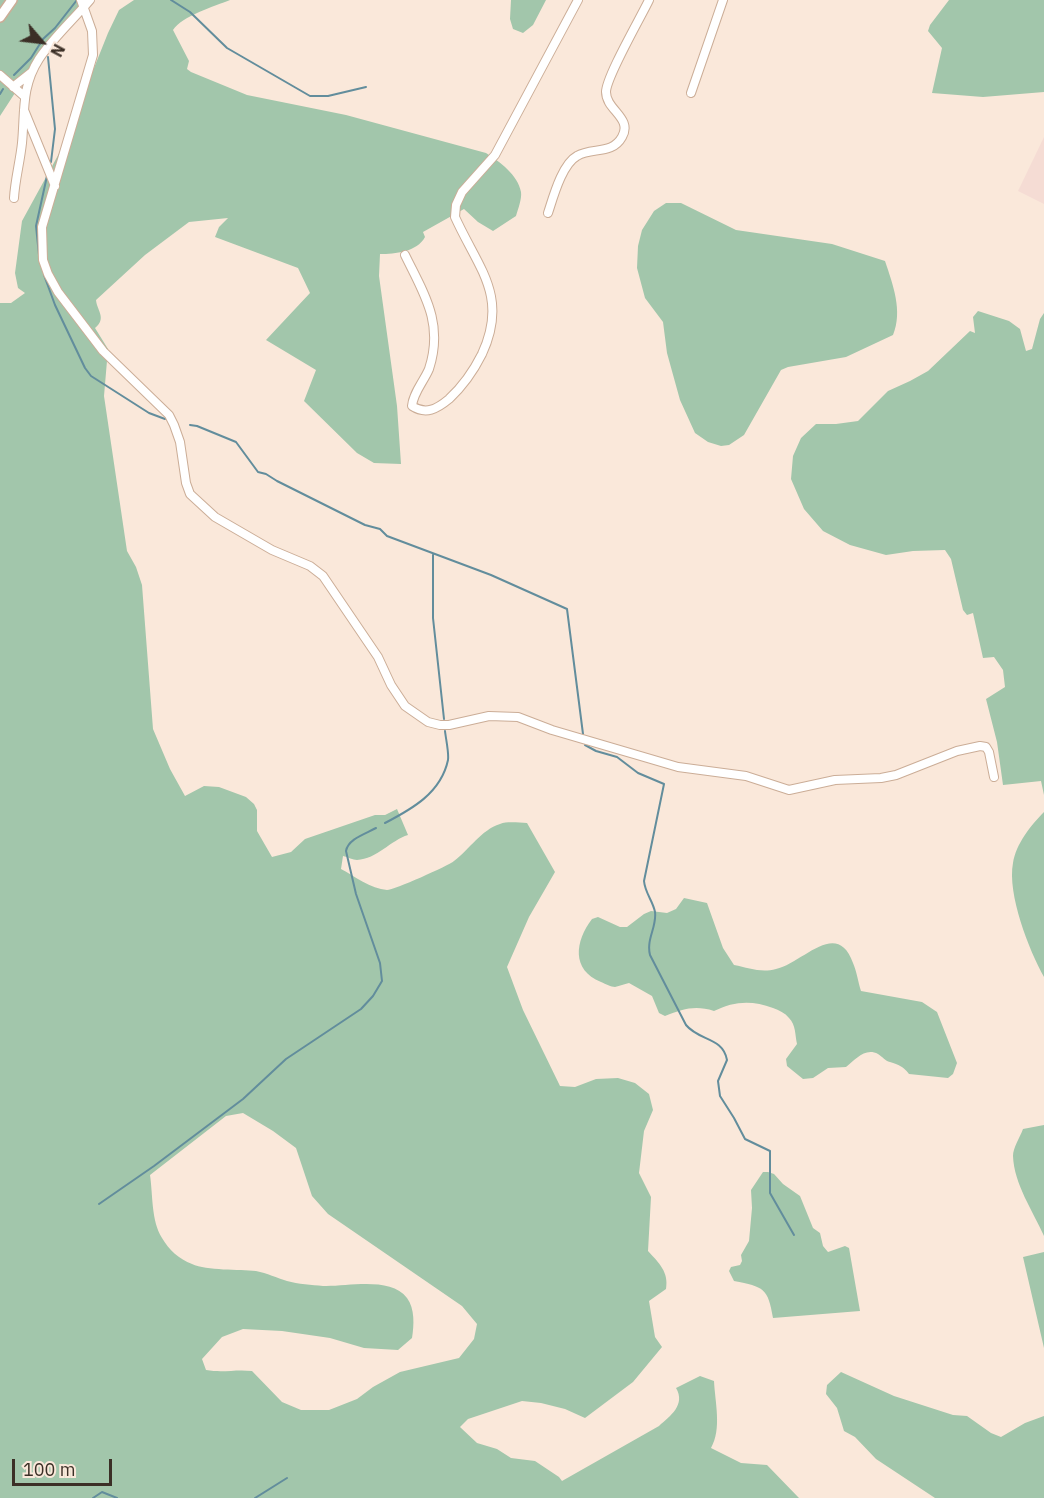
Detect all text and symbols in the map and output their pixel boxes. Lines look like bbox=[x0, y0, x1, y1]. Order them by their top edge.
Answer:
north arrow bbox=[12, 12, 72, 72]
text: N bbox=[46, 41, 69, 60]
scale bar bbox=[15, 1447, 116, 1485]
text: 100 m bbox=[23, 1458, 75, 1481]

